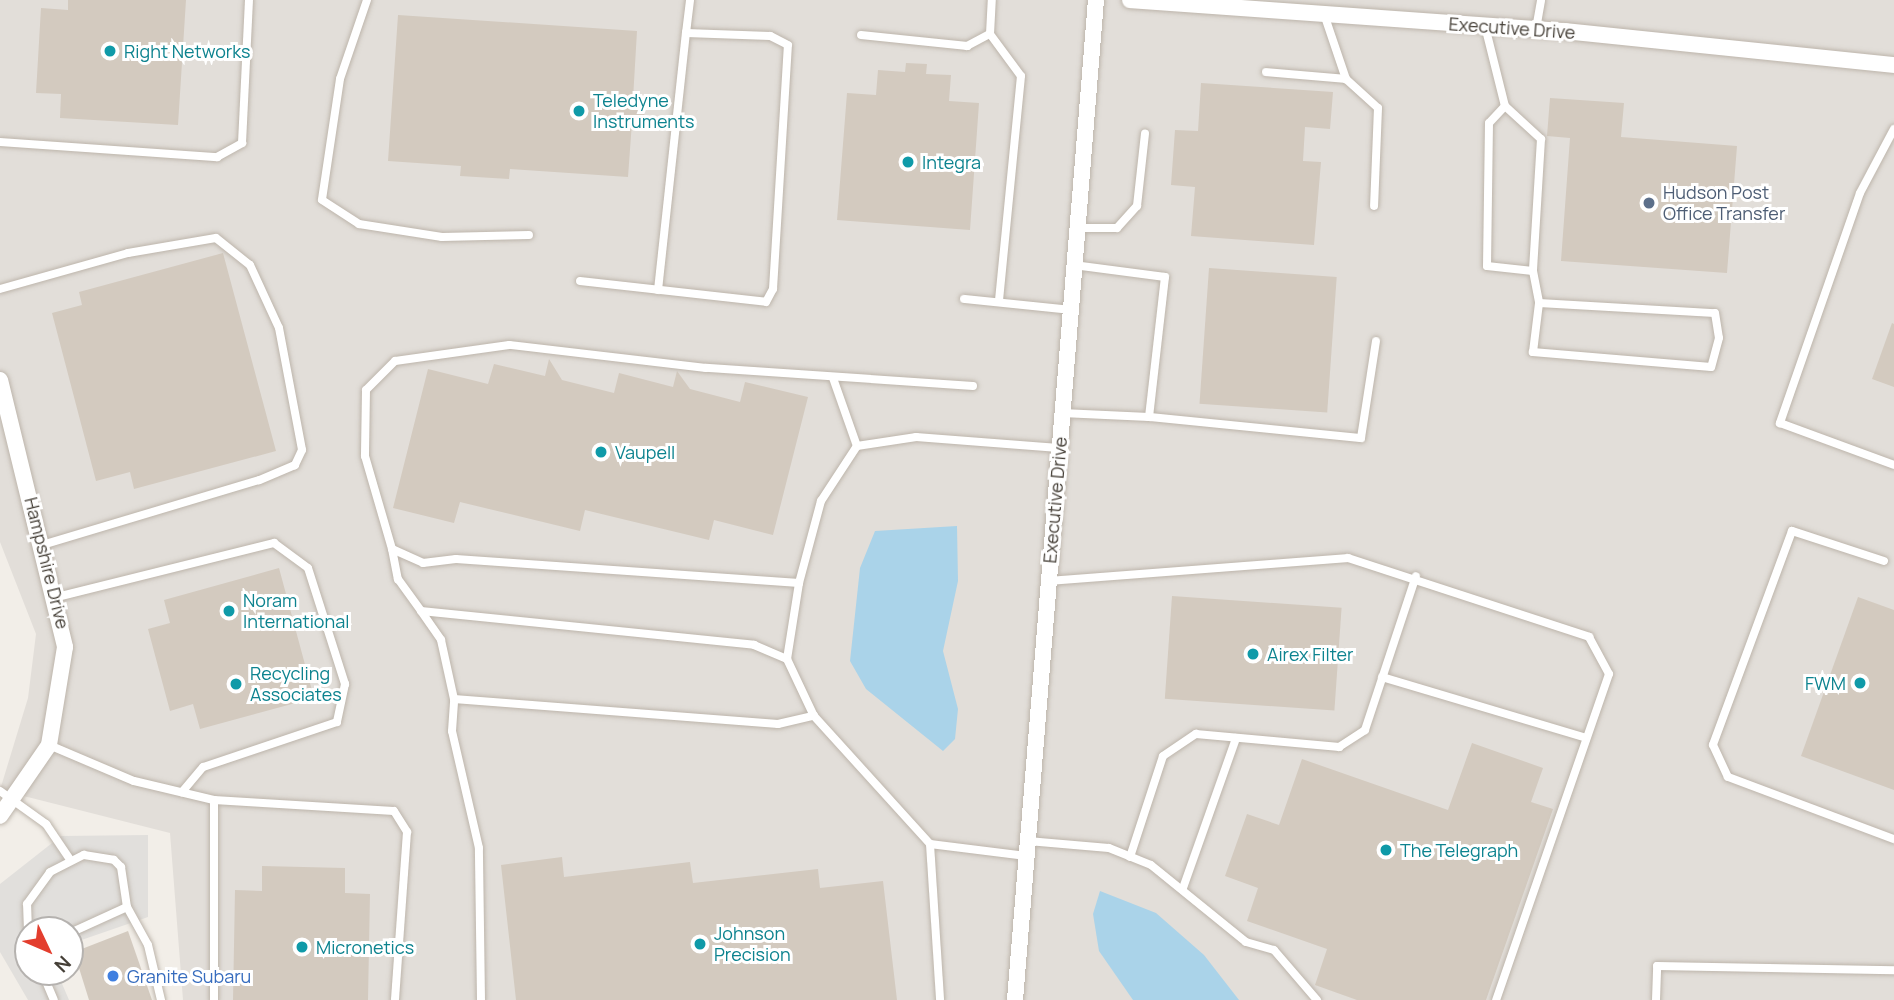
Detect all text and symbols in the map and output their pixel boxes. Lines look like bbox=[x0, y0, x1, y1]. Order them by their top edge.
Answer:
street label: Executive Drive bbox=[1448, 13, 1576, 43]
place label: Right Networks bbox=[124, 40, 251, 62]
marker: Right Networks bbox=[102, 43, 118, 59]
place label: Teledyne Instruments bbox=[593, 90, 695, 132]
marker: Teledyne Instruments bbox=[571, 103, 587, 119]
place label: Integra bbox=[922, 151, 981, 173]
marker: Integra bbox=[900, 154, 916, 170]
place label: Hudson Post Office Transfer bbox=[1663, 182, 1785, 224]
marker: Hudson Post Office Transfer bbox=[1641, 195, 1657, 211]
street label: Executive Drive bbox=[1039, 436, 1071, 564]
place label: Vaupell bbox=[615, 441, 675, 463]
marker: Vaupell bbox=[593, 444, 609, 460]
street label: Hampshire Drive bbox=[20, 495, 74, 631]
place label: Noram International bbox=[243, 590, 349, 632]
marker: Noram International bbox=[221, 603, 237, 619]
place label: Airex Filter bbox=[1267, 643, 1353, 665]
marker: Airex Filter bbox=[1245, 646, 1261, 662]
place label: Recycling Associates bbox=[250, 663, 342, 706]
place label: FWM bbox=[1805, 672, 1846, 694]
marker: FWM bbox=[1852, 675, 1868, 691]
marker: Recycling Associates bbox=[228, 676, 244, 692]
place label: The Telegraph bbox=[1400, 839, 1518, 861]
marker: The Telegraph bbox=[1378, 842, 1394, 858]
north arrow bbox=[14, 916, 84, 986]
place label: Johnson Precision bbox=[714, 923, 791, 965]
place label: Micronetics bbox=[316, 936, 414, 958]
marker: Johnson Precision bbox=[692, 936, 708, 952]
marker: Micronetics bbox=[294, 939, 310, 955]
text: N bbox=[49, 950, 77, 978]
place label: Granite Subaru bbox=[127, 965, 251, 987]
marker: Granite Subaru bbox=[105, 968, 121, 984]

